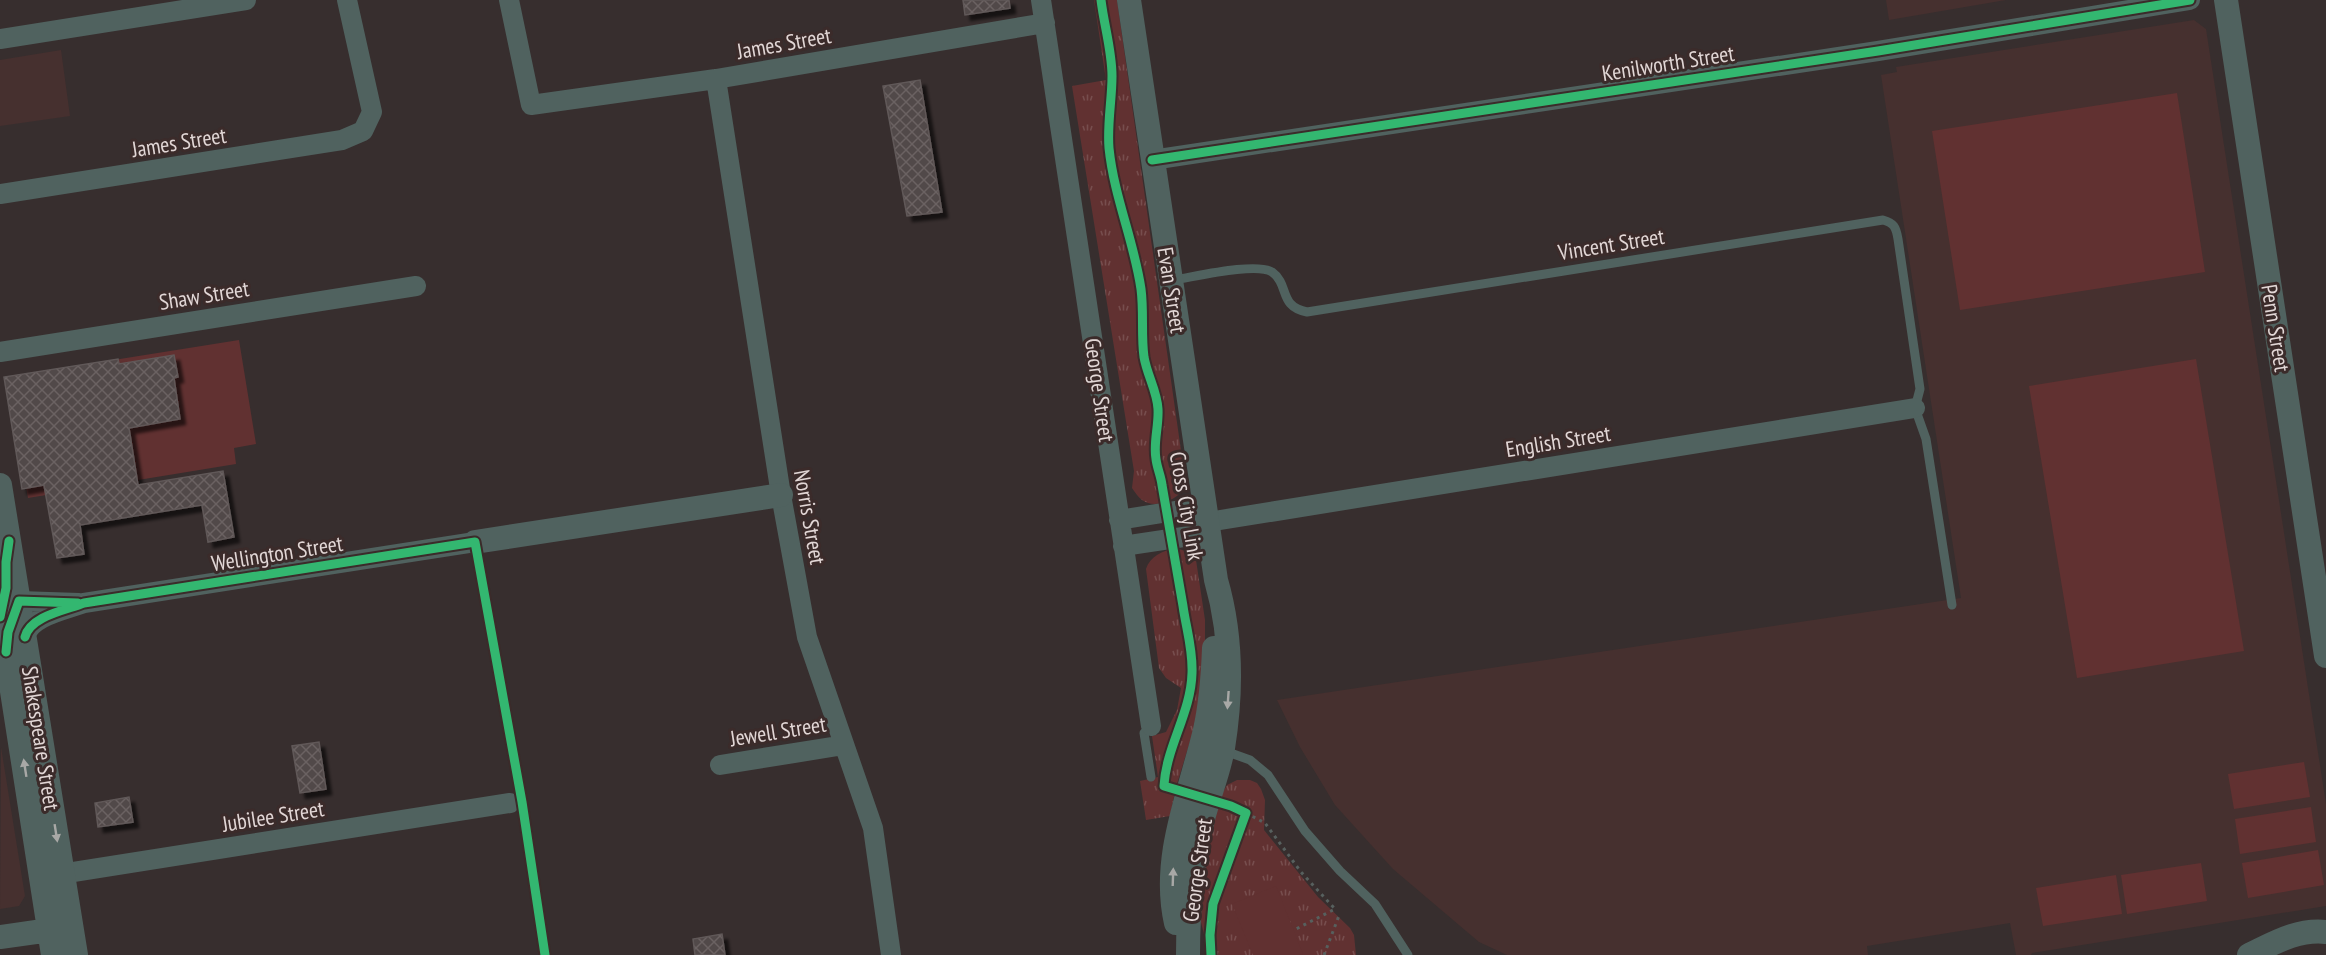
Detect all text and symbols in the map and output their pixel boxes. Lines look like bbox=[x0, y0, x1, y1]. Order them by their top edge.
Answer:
street label: James Street bbox=[734, 21, 833, 65]
street label: Kenilworth Street bbox=[1600, 39, 1736, 87]
street label: James Street bbox=[129, 121, 228, 163]
street label: Vincent Street bbox=[1555, 222, 1666, 266]
street label: Evan Street bbox=[1151, 245, 1193, 335]
street label: Shaw Street bbox=[157, 274, 251, 316]
street label: Penn Street bbox=[2255, 282, 2297, 374]
street label: George Street bbox=[1079, 337, 1121, 443]
street label: English Street bbox=[1504, 419, 1612, 463]
street label: Cross City Link bbox=[1164, 449, 1210, 563]
street label: Norris Street bbox=[788, 467, 832, 567]
street label: Wellington Street bbox=[209, 529, 345, 577]
street label: Shakespeare Street bbox=[16, 664, 66, 812]
one-way arrow bbox=[1224, 690, 1233, 709]
street label: Jewell Street bbox=[727, 710, 828, 753]
one-way arrow bbox=[20, 758, 29, 777]
street label: Jubilee Street bbox=[219, 794, 326, 838]
street label: George Street bbox=[1176, 817, 1218, 923]
one-way arrow bbox=[52, 824, 61, 843]
one-way arrow bbox=[1168, 867, 1178, 886]

